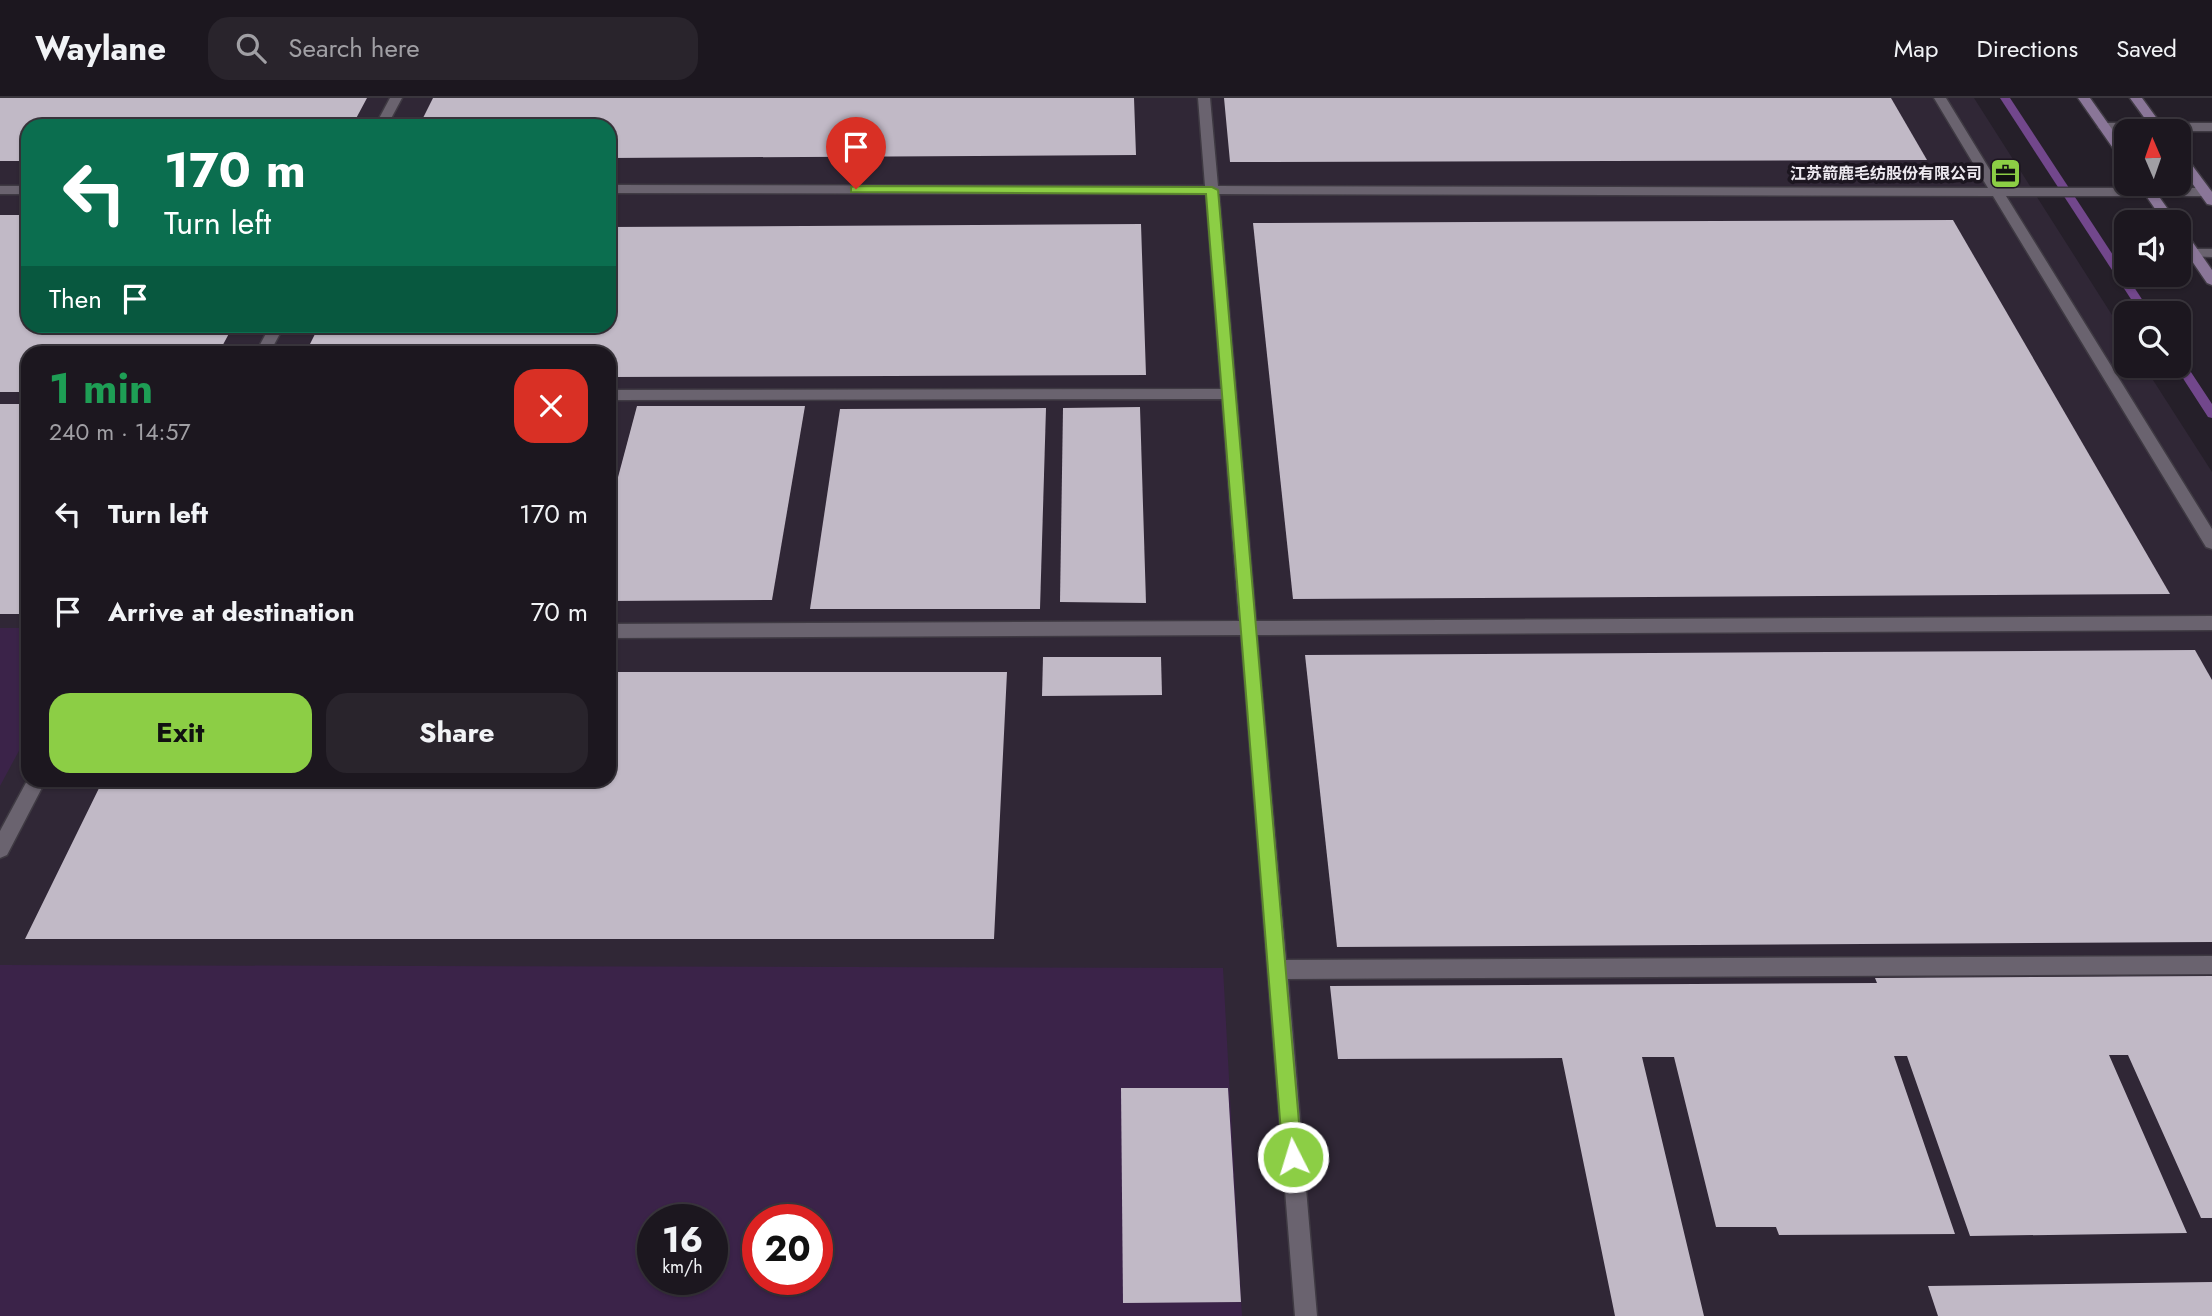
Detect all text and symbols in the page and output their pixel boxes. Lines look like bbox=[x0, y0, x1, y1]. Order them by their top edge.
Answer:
search box bbox=[208, 17, 698, 80]
text: Waylane bbox=[35, 25, 166, 72]
icon: search bbox=[232, 29, 270, 67]
text: Search here bbox=[288, 29, 420, 67]
text: Map bbox=[1894, 31, 1939, 66]
text: Directions bbox=[1977, 31, 2078, 66]
text: Saved bbox=[2116, 31, 2177, 66]
pin bbox=[826, 117, 886, 189]
north arrow bbox=[2114, 119, 2191, 196]
map controls bbox=[2114, 119, 2191, 378]
icon: arrive bbox=[837, 128, 875, 166]
text: 170 m bbox=[164, 135, 306, 205]
icon: left bbox=[49, 147, 140, 238]
office icon: 江苏箭鹿毛纺股份有限公司 bbox=[1988, 156, 2022, 190]
place label: 江苏箭鹿毛纺股份有限公司 bbox=[1790, 162, 1982, 185]
text: Turn left bbox=[164, 200, 271, 246]
button: sound bbox=[2114, 210, 2191, 287]
text: Then bbox=[49, 280, 102, 318]
icon: arrive bbox=[116, 280, 154, 318]
button: search bbox=[2114, 301, 2191, 378]
text: 1 min bbox=[49, 358, 153, 419]
button: close bbox=[514, 369, 588, 443]
text: 240 m · 14:57 bbox=[49, 415, 191, 449]
icon: left bbox=[49, 495, 87, 533]
text: Turn left bbox=[108, 495, 208, 533]
text: 170 m bbox=[519, 495, 588, 533]
icon: arrive bbox=[49, 593, 87, 631]
text: Arrive at destination bbox=[108, 593, 355, 631]
text: 70 m bbox=[531, 593, 588, 631]
button: Exit bbox=[49, 693, 312, 773]
button: Share bbox=[326, 693, 588, 773]
position arrow bbox=[1256, 1120, 1330, 1194]
speed limit sign: 20 bbox=[742, 1204, 833, 1295]
text: 16 bbox=[662, 1215, 703, 1265]
text: km/h bbox=[662, 1254, 703, 1280]

